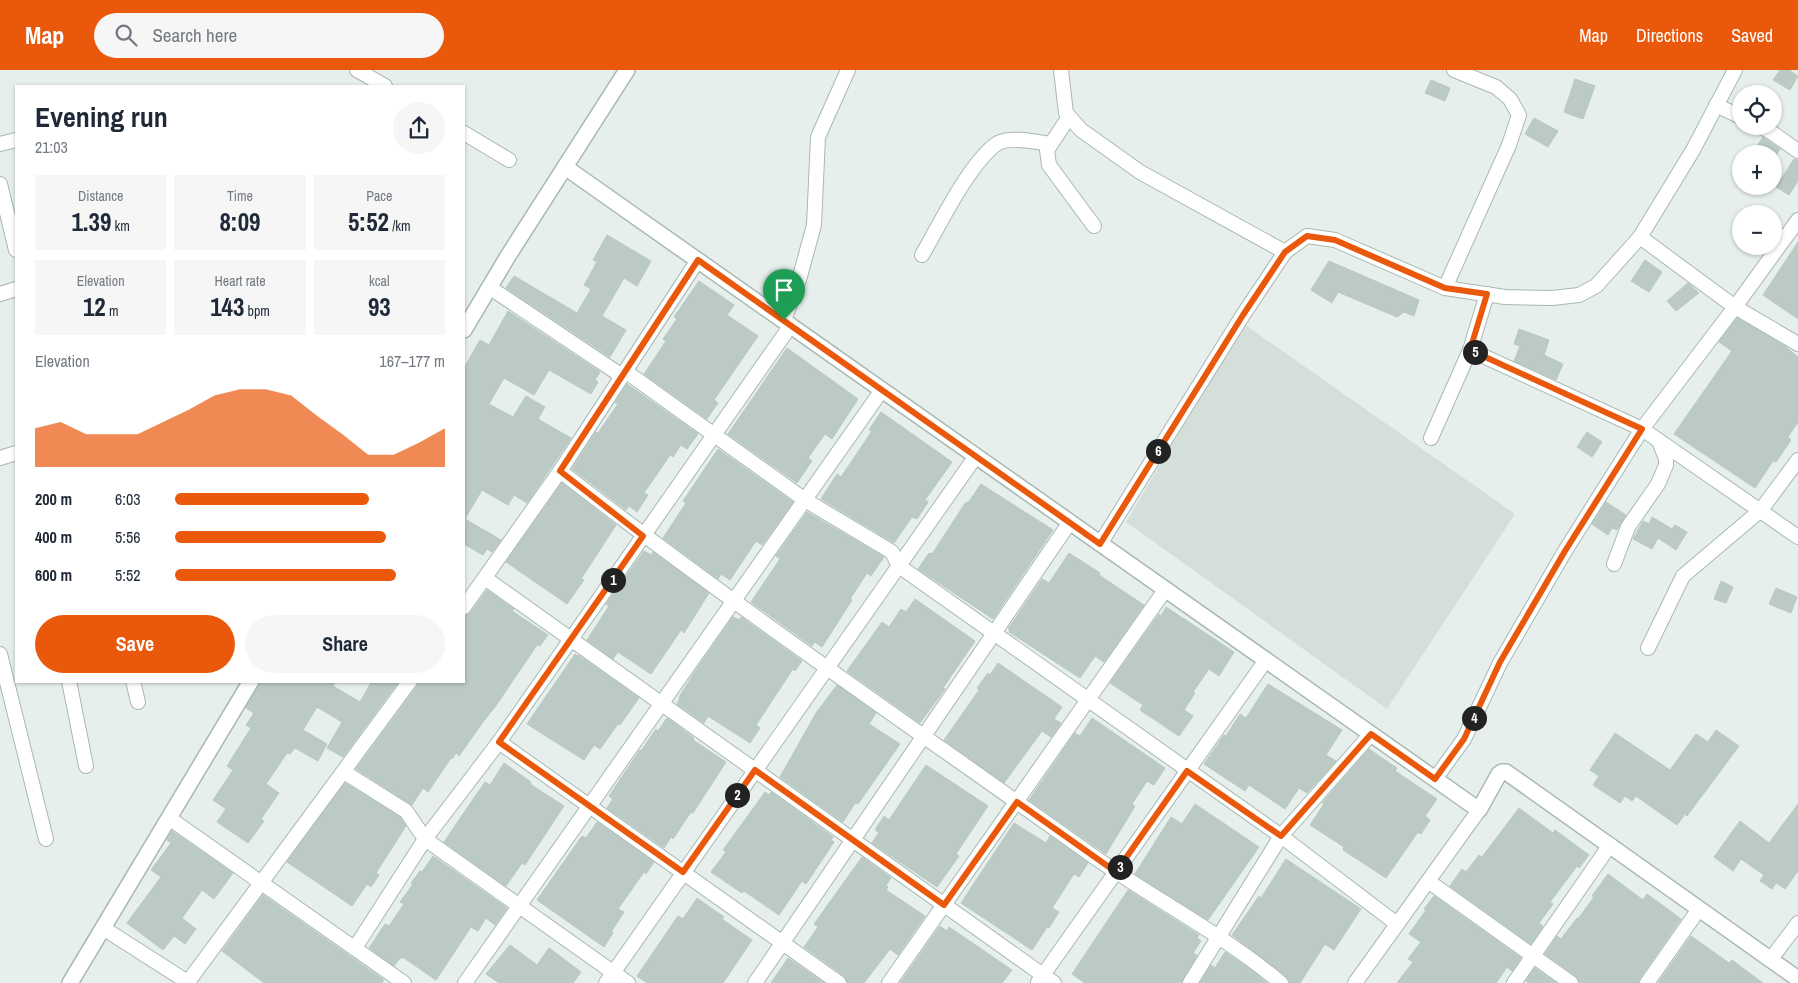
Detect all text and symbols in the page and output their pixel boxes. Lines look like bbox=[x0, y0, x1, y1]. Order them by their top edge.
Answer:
search box bbox=[94, 13, 444, 58]
text: Map bbox=[25, 19, 64, 51]
icon: search bbox=[112, 21, 140, 49]
text: Search here bbox=[152, 22, 237, 48]
text: Map bbox=[1579, 23, 1608, 48]
text: Directions bbox=[1636, 23, 1703, 48]
text: Saved bbox=[1731, 23, 1773, 48]
map controls bbox=[1732, 85, 1782, 255]
button: locate bbox=[1732, 85, 1782, 135]
text: Evening run bbox=[35, 98, 168, 136]
button: share bbox=[393, 102, 445, 154]
text: 21:03 bbox=[35, 136, 68, 158]
button: + bbox=[1732, 145, 1782, 195]
text: Distance bbox=[78, 187, 123, 205]
text: Time bbox=[227, 187, 253, 205]
text: Pace bbox=[366, 187, 392, 205]
text: 1.39 bbox=[71, 205, 111, 239]
text: 8:09 bbox=[219, 205, 261, 239]
text: 5:52 bbox=[348, 205, 389, 239]
button: − bbox=[1732, 205, 1782, 255]
text: km bbox=[111, 217, 130, 235]
text: /km bbox=[389, 217, 411, 235]
pin bbox=[763, 269, 805, 320]
text: Elevation bbox=[77, 272, 125, 290]
text: Heart rate bbox=[214, 272, 266, 290]
text: kcal bbox=[369, 272, 390, 290]
icon: arrive bbox=[770, 276, 798, 304]
text: 12 bbox=[83, 290, 106, 324]
text: 143 bbox=[210, 290, 244, 324]
text: 93 bbox=[368, 290, 391, 324]
text: m bbox=[106, 302, 118, 320]
text: bpm bbox=[244, 302, 270, 320]
pin: 5 bbox=[1462, 340, 1488, 364]
text: 5 bbox=[1472, 343, 1479, 361]
text: Elevation bbox=[35, 350, 90, 372]
text: 167–177 m bbox=[379, 350, 445, 372]
pin: 6 bbox=[1146, 438, 1170, 464]
text: 6 bbox=[1155, 442, 1162, 460]
text: 200 m bbox=[35, 488, 72, 510]
text: 6:03 bbox=[115, 488, 141, 510]
text: 400 m bbox=[35, 526, 72, 548]
text: 5:56 bbox=[115, 526, 141, 548]
text: 600 m bbox=[35, 564, 72, 586]
text: 5:52 bbox=[115, 564, 141, 586]
pin: 1 bbox=[600, 568, 626, 592]
text: 1 bbox=[610, 571, 617, 589]
button: Save bbox=[35, 615, 235, 673]
button: Share bbox=[245, 615, 445, 673]
pin: 4 bbox=[1462, 706, 1486, 730]
text: 4 bbox=[1471, 709, 1478, 727]
pin: 2 bbox=[724, 782, 750, 808]
text: 2 bbox=[734, 786, 741, 804]
pin: 3 bbox=[1108, 854, 1132, 880]
text: 3 bbox=[1117, 858, 1124, 876]

